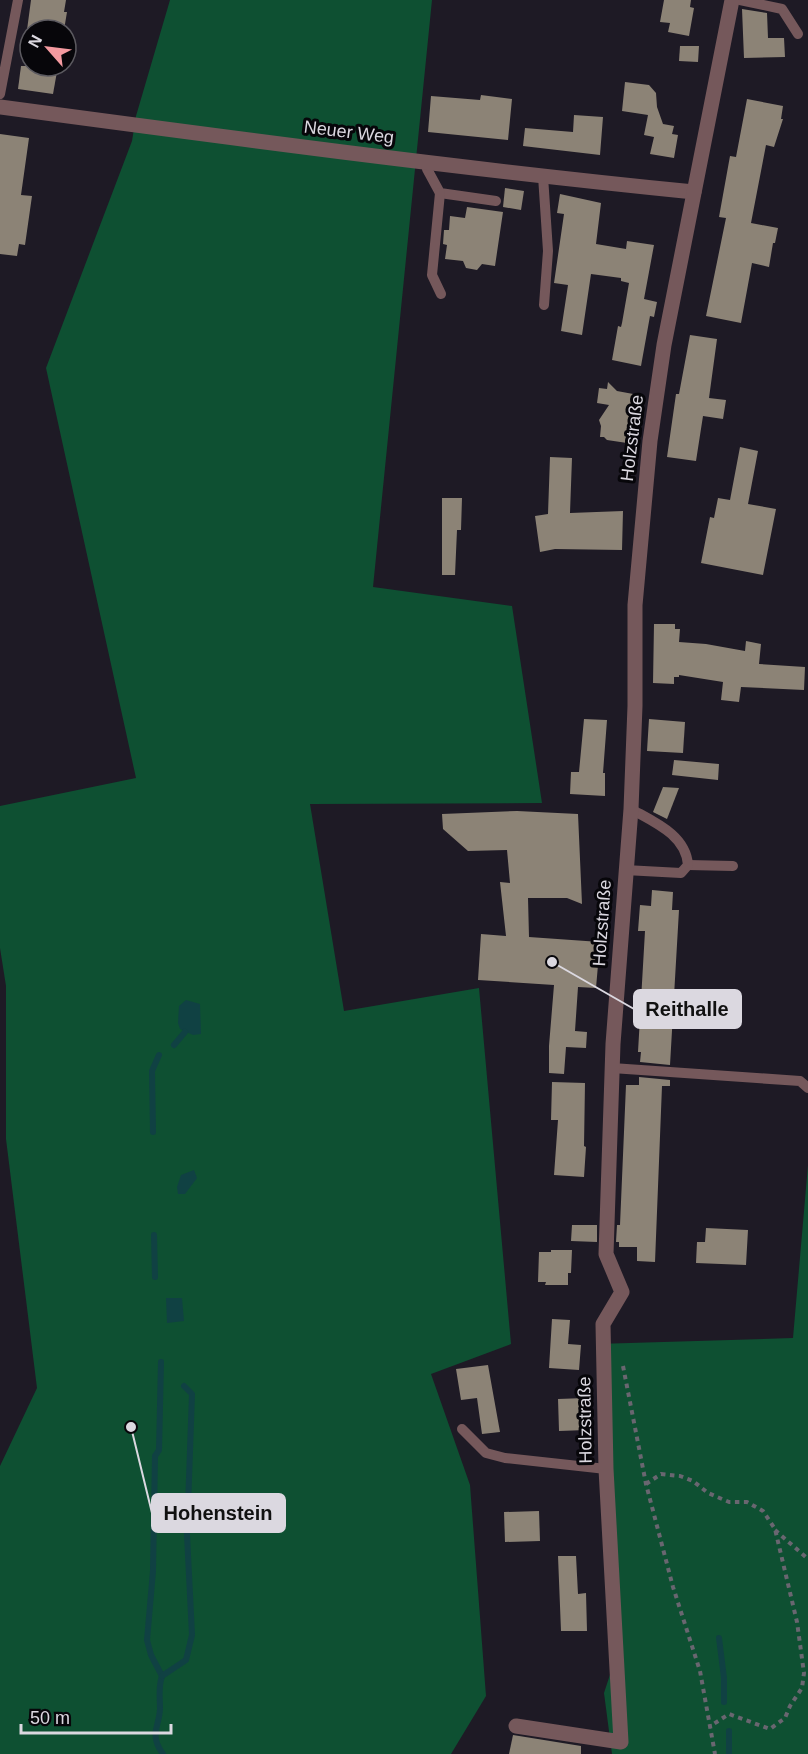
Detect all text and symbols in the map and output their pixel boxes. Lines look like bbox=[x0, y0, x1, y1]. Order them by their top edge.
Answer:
north arrow bbox=[18, 18, 78, 78]
text: N bbox=[25, 32, 45, 50]
street label: Neuer Weg bbox=[303, 117, 395, 147]
street label: Holzstraße bbox=[617, 394, 647, 482]
street label: Holzstraße bbox=[589, 879, 615, 967]
callout: Reithalle bbox=[634, 990, 741, 1028]
text: Reithalle bbox=[645, 998, 729, 1020]
street label: Holzstraße bbox=[574, 1376, 596, 1464]
callout: Hohenstein bbox=[152, 1494, 285, 1532]
text: Hohenstein bbox=[164, 1502, 272, 1524]
scale bar bbox=[21, 1697, 171, 1735]
text: 50 m bbox=[30, 1708, 70, 1728]

